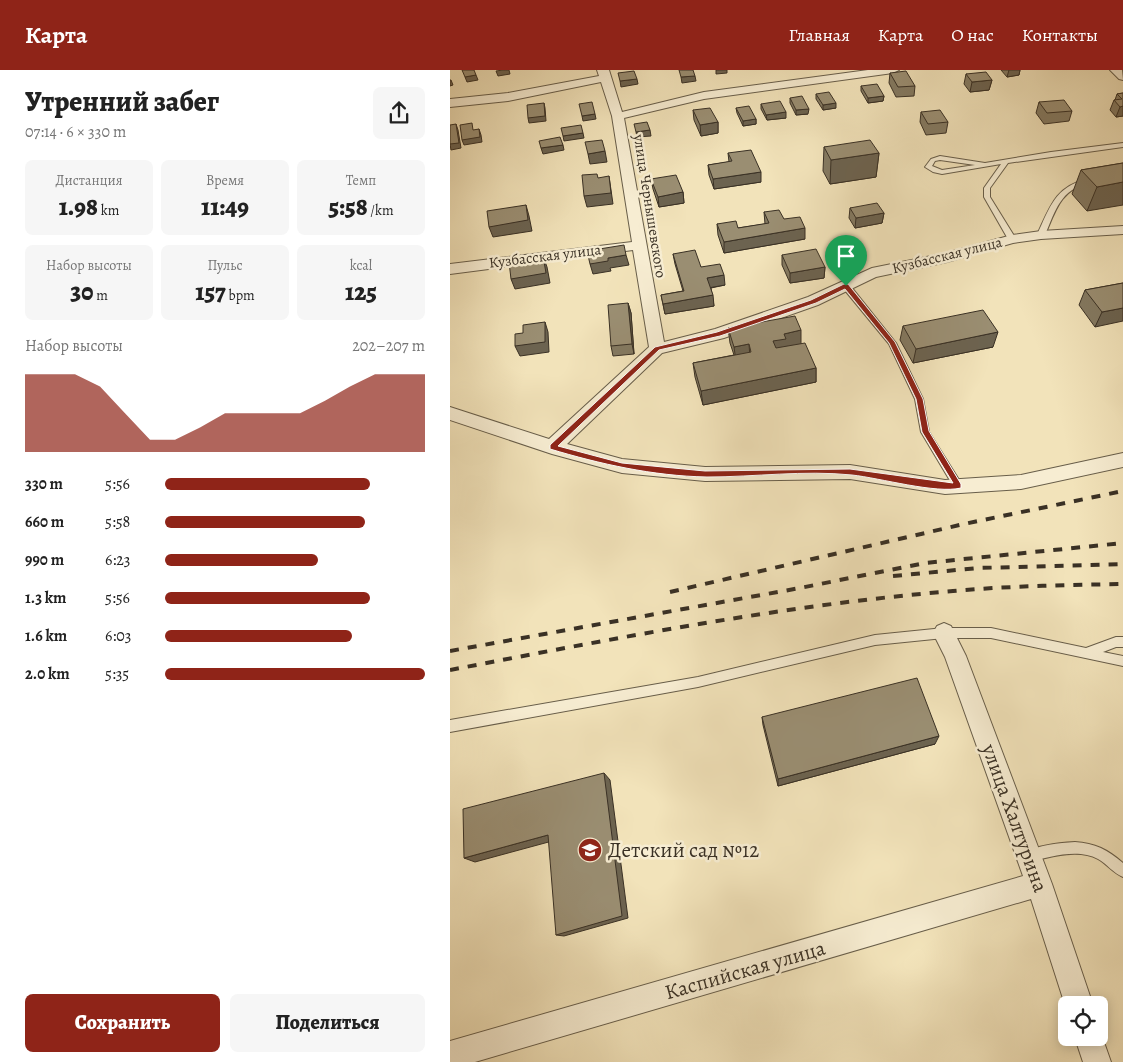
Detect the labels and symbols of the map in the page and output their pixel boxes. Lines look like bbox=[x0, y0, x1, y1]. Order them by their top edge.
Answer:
street label: улица Чернышевского bbox=[629, 132, 671, 279]
street label: Кузбасская улица bbox=[890, 232, 1004, 278]
pin bbox=[825, 235, 867, 286]
street label: Кузбасская улица bbox=[488, 239, 602, 273]
street label: улица Халтурина bbox=[975, 739, 1055, 896]
place label: Детский сад №12 bbox=[608, 836, 759, 864]
school or university icon: Детский сад №12 bbox=[577, 837, 603, 863]
street label: Каспийская улица bbox=[662, 934, 829, 1006]

